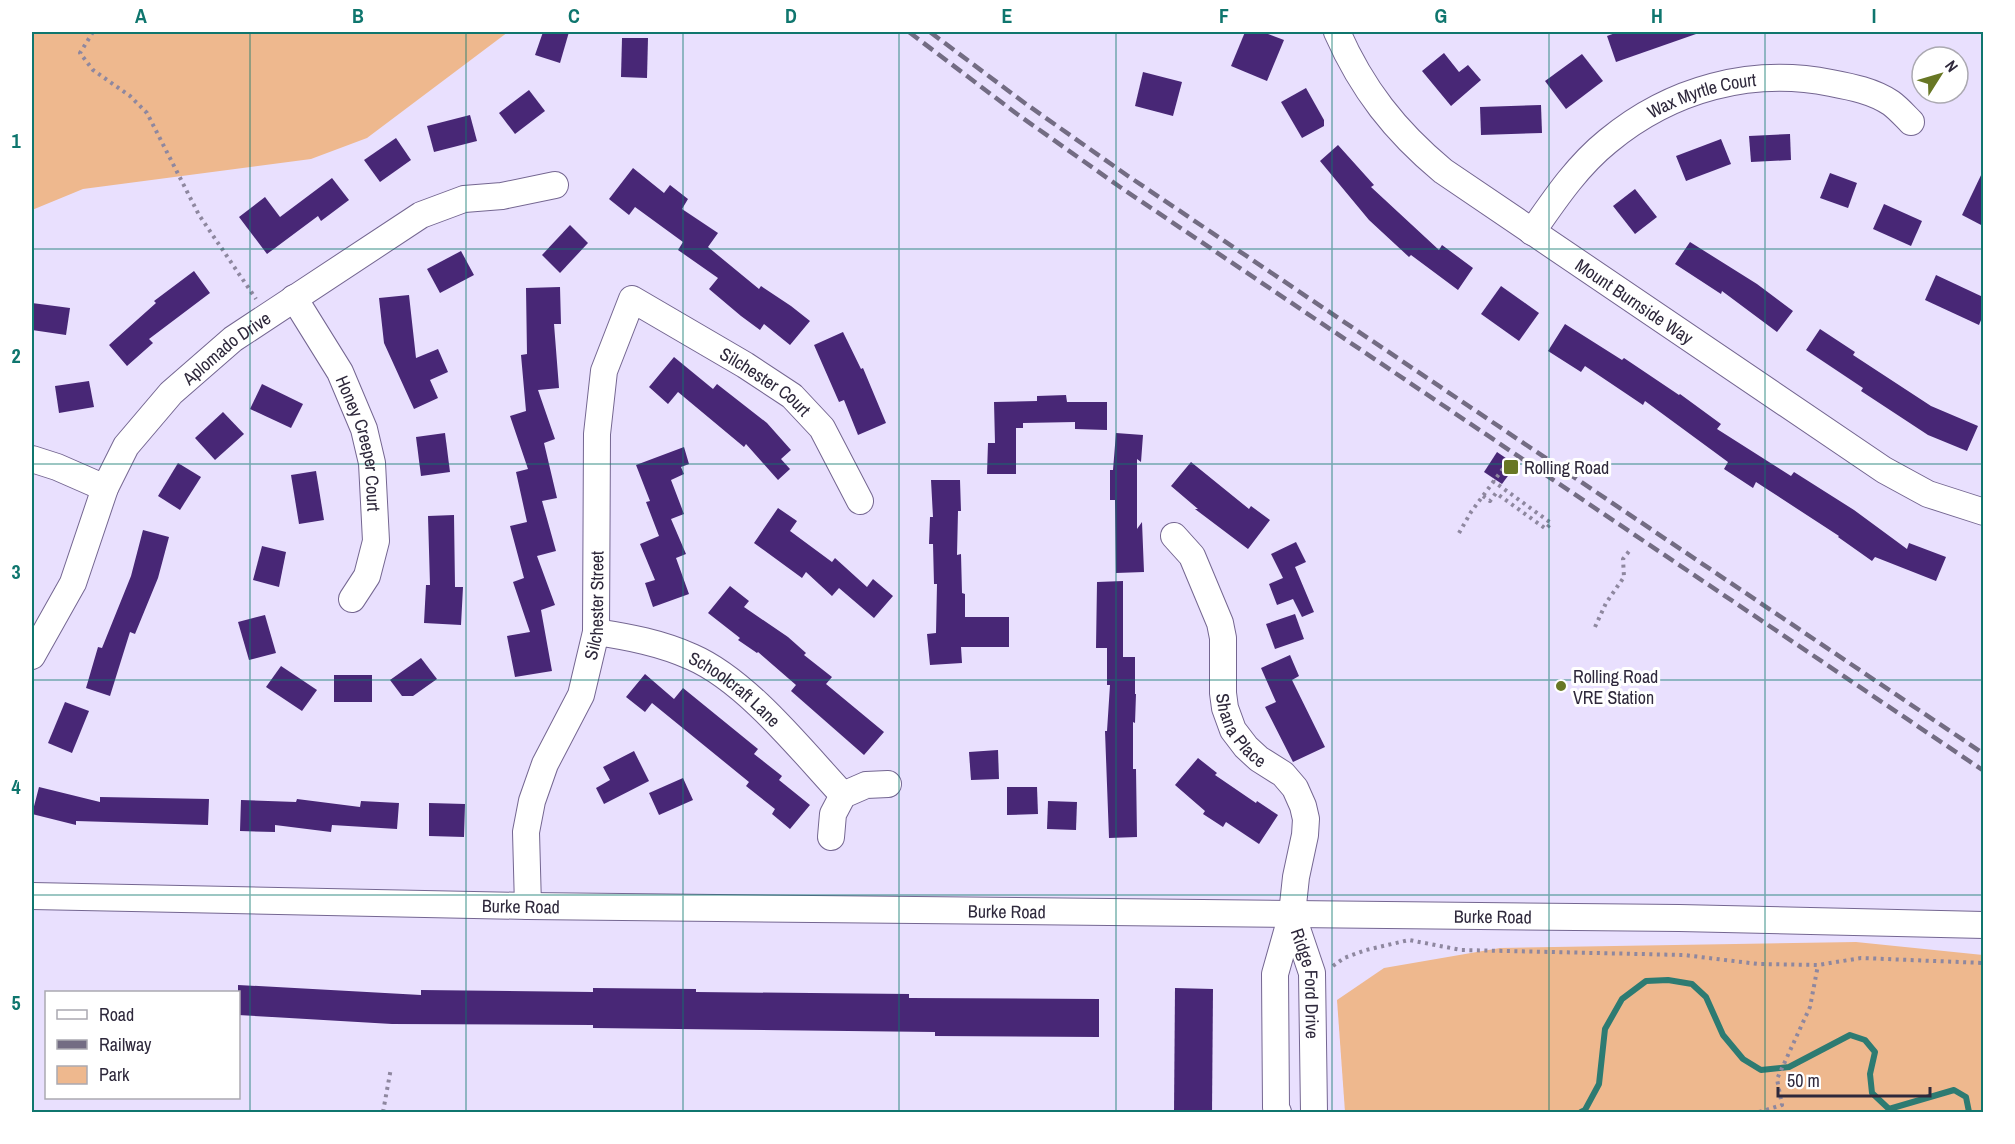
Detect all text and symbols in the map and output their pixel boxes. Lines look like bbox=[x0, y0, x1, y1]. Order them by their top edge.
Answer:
text: A bbox=[135, 2, 147, 29]
text: B bbox=[352, 2, 364, 29]
text: C bbox=[568, 2, 580, 29]
text: D bbox=[785, 2, 797, 29]
text: E bbox=[1002, 2, 1013, 29]
text: F bbox=[1219, 2, 1229, 29]
text: G bbox=[1435, 2, 1447, 29]
text: H bbox=[1651, 2, 1663, 29]
text: I bbox=[1872, 2, 1876, 29]
north arrow bbox=[1910, 45, 1970, 105]
text: N bbox=[1940, 56, 1964, 76]
street label: Wax Myrtle Court bbox=[1643, 66, 1757, 124]
text: 1 bbox=[11, 127, 21, 154]
street label: Mount Burnside Way bbox=[1571, 252, 1699, 350]
street label: Aplomado Drive bbox=[176, 305, 275, 391]
street label: Silchester Court bbox=[715, 341, 817, 421]
text: 2 bbox=[11, 342, 21, 369]
street label: Honey Creeper Court bbox=[330, 371, 387, 512]
place label: Rolling Road bbox=[1524, 455, 1609, 480]
marker: Rolling Road bbox=[1502, 458, 1520, 476]
street label: Silchester Street bbox=[577, 551, 609, 662]
text: 3 bbox=[11, 558, 21, 585]
street label: Schoolcraft Lane bbox=[685, 645, 787, 732]
place label: Rolling Road VRE Station bbox=[1573, 664, 1658, 710]
marker: Rolling Road VRE Station bbox=[1554, 679, 1568, 693]
street label: Shana Place bbox=[1211, 692, 1271, 773]
text: 4 bbox=[11, 773, 21, 800]
street label: Burke Road bbox=[482, 893, 560, 919]
street label: Burke Road bbox=[968, 898, 1046, 924]
street label: Burke Road bbox=[1454, 903, 1532, 929]
street label: Ridge Ford Drive bbox=[1285, 925, 1325, 1039]
text: 5 bbox=[11, 989, 21, 1016]
legend bbox=[45, 991, 240, 1099]
text: Road bbox=[99, 1002, 134, 1027]
text: Railway bbox=[99, 1032, 152, 1057]
scale bar bbox=[1778, 1060, 1930, 1098]
text: Park bbox=[99, 1062, 130, 1087]
text: 50 m bbox=[1787, 1068, 1820, 1093]

